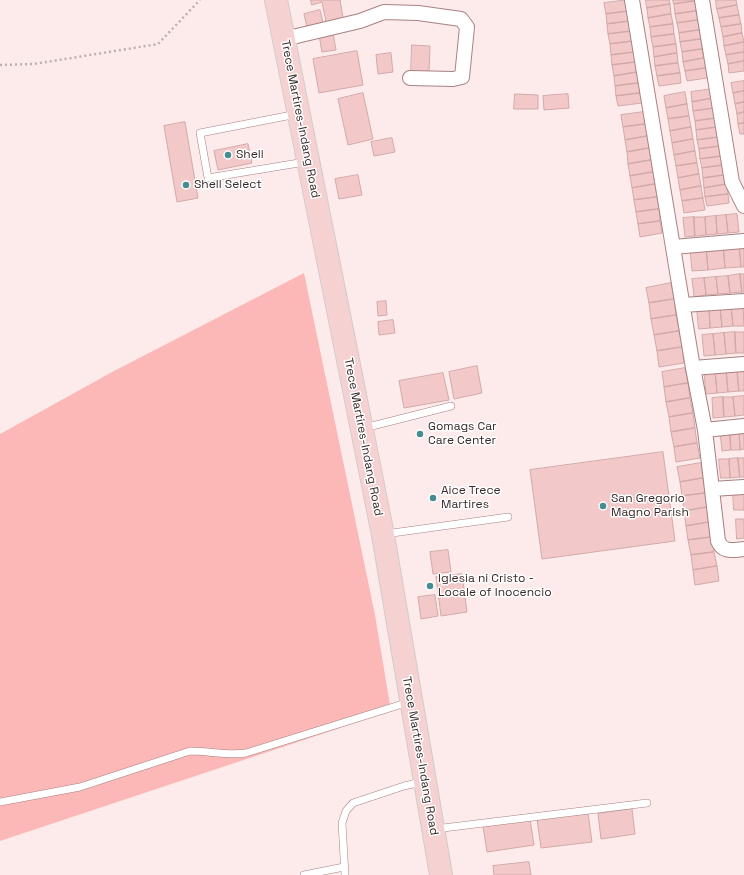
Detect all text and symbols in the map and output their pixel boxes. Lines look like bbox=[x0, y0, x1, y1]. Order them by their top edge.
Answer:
street label: Trece Martires-Indang Road bbox=[278, 39, 322, 199]
place label: Shell bbox=[236, 148, 264, 162]
marker: Shell bbox=[223, 150, 233, 160]
place label: Shell Select bbox=[194, 178, 262, 192]
marker: Shell Select bbox=[181, 180, 191, 190]
street label: Trece Martires-Indang Road bbox=[341, 357, 385, 517]
place label: Gomags Car Care Center bbox=[428, 420, 497, 448]
marker: Gomags Car Care Center bbox=[415, 429, 425, 439]
place label: Aice Trece Martires bbox=[441, 484, 501, 512]
place label: San Gregorio Magno Parish bbox=[611, 492, 689, 520]
marker: Aice Trece Martires bbox=[428, 493, 438, 503]
marker: San Gregorio Magno Parish bbox=[598, 501, 608, 511]
place label: Iglesia ni Cristo - Locale of Inocencio bbox=[438, 572, 552, 600]
marker: Iglesia ni Cristo - Locale of Inocencio bbox=[425, 581, 435, 591]
street label: Trece Martires-Indang Road bbox=[399, 676, 441, 836]

